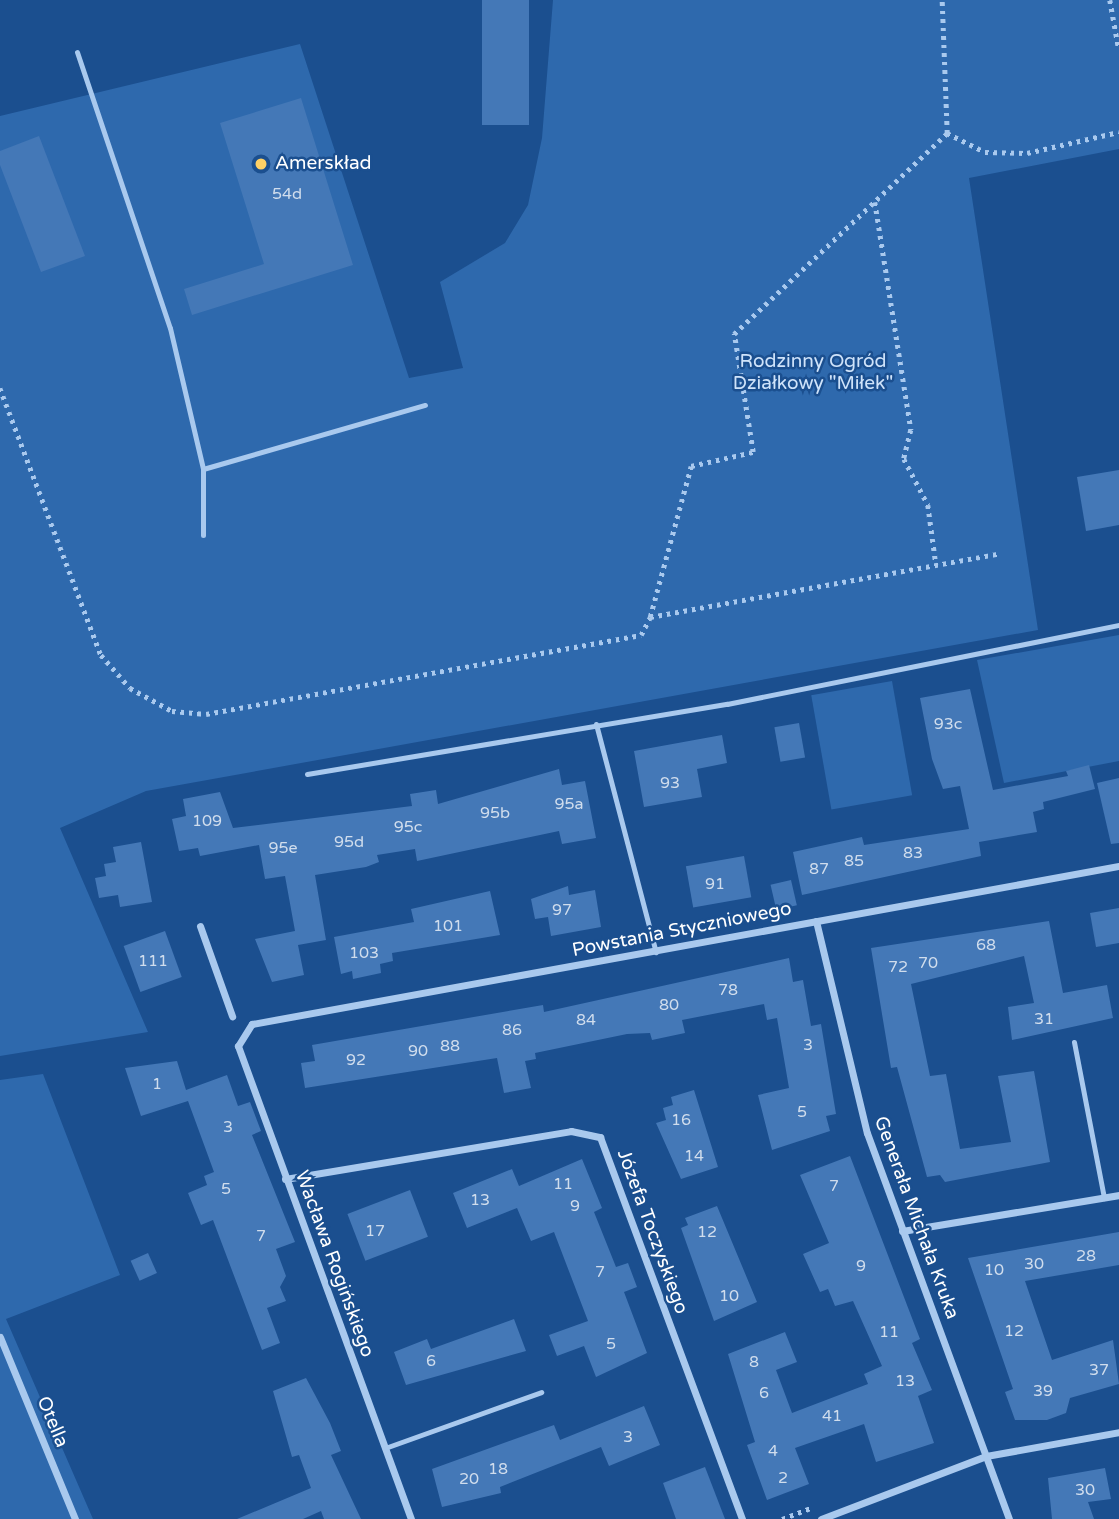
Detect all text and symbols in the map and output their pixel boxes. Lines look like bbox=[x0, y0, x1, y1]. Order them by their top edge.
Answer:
place label: Amerskład bbox=[275, 153, 372, 175]
marker: Amerskład bbox=[253, 156, 269, 172]
house number: 54d bbox=[272, 184, 302, 204]
park label: Rodzinny Ogród Działkowy "Miłek" bbox=[733, 351, 893, 395]
house number: 93c bbox=[934, 714, 962, 734]
house number: 93 bbox=[660, 773, 680, 793]
house number: 95a bbox=[554, 794, 584, 814]
house number: 95b bbox=[480, 803, 510, 823]
house number: 109 bbox=[192, 811, 222, 831]
house number: 95c bbox=[394, 817, 422, 837]
house number: 95d bbox=[334, 832, 364, 852]
house number: 95e bbox=[268, 838, 298, 858]
house number: 83 bbox=[903, 843, 923, 863]
house number: 85 bbox=[844, 851, 864, 871]
house number: 87 bbox=[809, 859, 829, 879]
house number: 91 bbox=[705, 874, 725, 894]
street label: Powstania Styczniowego bbox=[570, 898, 794, 962]
house number: 97 bbox=[552, 900, 572, 920]
house number: 101 bbox=[433, 916, 463, 936]
house number: 68 bbox=[976, 935, 996, 955]
house number: 103 bbox=[349, 943, 379, 963]
house number: 111 bbox=[138, 951, 168, 971]
house number: 70 bbox=[918, 953, 938, 973]
house number: 72 bbox=[888, 957, 908, 977]
house number: 78 bbox=[718, 980, 738, 1000]
house number: 80 bbox=[659, 995, 679, 1015]
house number: 31 bbox=[1034, 1009, 1054, 1029]
house number: 84 bbox=[576, 1010, 596, 1030]
house number: 86 bbox=[502, 1020, 522, 1040]
house number: 3 bbox=[803, 1035, 813, 1055]
house number: 88 bbox=[440, 1036, 460, 1056]
house number: 90 bbox=[408, 1041, 428, 1061]
house number: 92 bbox=[346, 1050, 366, 1070]
house number: 1 bbox=[152, 1074, 162, 1094]
house number: 5 bbox=[797, 1102, 807, 1122]
house number: 16 bbox=[671, 1110, 691, 1130]
street label: Generała Michała Kruka bbox=[869, 1113, 963, 1323]
house number: 3 bbox=[223, 1117, 233, 1137]
house number: 14 bbox=[684, 1146, 704, 1166]
street label: Józefa Toczyskiego bbox=[612, 1147, 692, 1317]
street label: Wacława Rogińskiego bbox=[290, 1167, 378, 1361]
house number: 11 bbox=[553, 1174, 573, 1194]
house number: 7 bbox=[829, 1176, 839, 1196]
house number: 5 bbox=[221, 1179, 231, 1199]
house number: 13 bbox=[470, 1190, 490, 1210]
house number: 9 bbox=[570, 1196, 580, 1216]
house number: 17 bbox=[365, 1221, 385, 1241]
house number: 12 bbox=[697, 1222, 717, 1242]
house number: 7 bbox=[256, 1226, 266, 1246]
house number: 28 bbox=[1076, 1246, 1096, 1266]
house number: 30 bbox=[1024, 1254, 1044, 1274]
house number: 9 bbox=[856, 1256, 866, 1276]
house number: 10 bbox=[984, 1260, 1004, 1280]
house number: 7 bbox=[595, 1262, 605, 1282]
house number: 10 bbox=[719, 1286, 739, 1306]
house number: 12 bbox=[1004, 1321, 1024, 1341]
house number: 11 bbox=[879, 1322, 899, 1342]
house number: 5 bbox=[606, 1334, 616, 1354]
house number: 6 bbox=[426, 1351, 436, 1371]
house number: 8 bbox=[749, 1352, 759, 1372]
house number: 37 bbox=[1089, 1360, 1109, 1380]
house number: 13 bbox=[895, 1371, 915, 1391]
house number: 39 bbox=[1033, 1381, 1053, 1401]
house number: 6 bbox=[759, 1383, 769, 1403]
street label: Otella bbox=[31, 1393, 73, 1451]
house number: 41 bbox=[822, 1406, 842, 1426]
house number: 3 bbox=[623, 1427, 633, 1447]
house number: 4 bbox=[768, 1441, 778, 1461]
house number: 18 bbox=[488, 1459, 508, 1479]
house number: 2 bbox=[778, 1468, 788, 1488]
house number: 20 bbox=[459, 1469, 479, 1489]
house number: 30 bbox=[1075, 1480, 1095, 1500]

